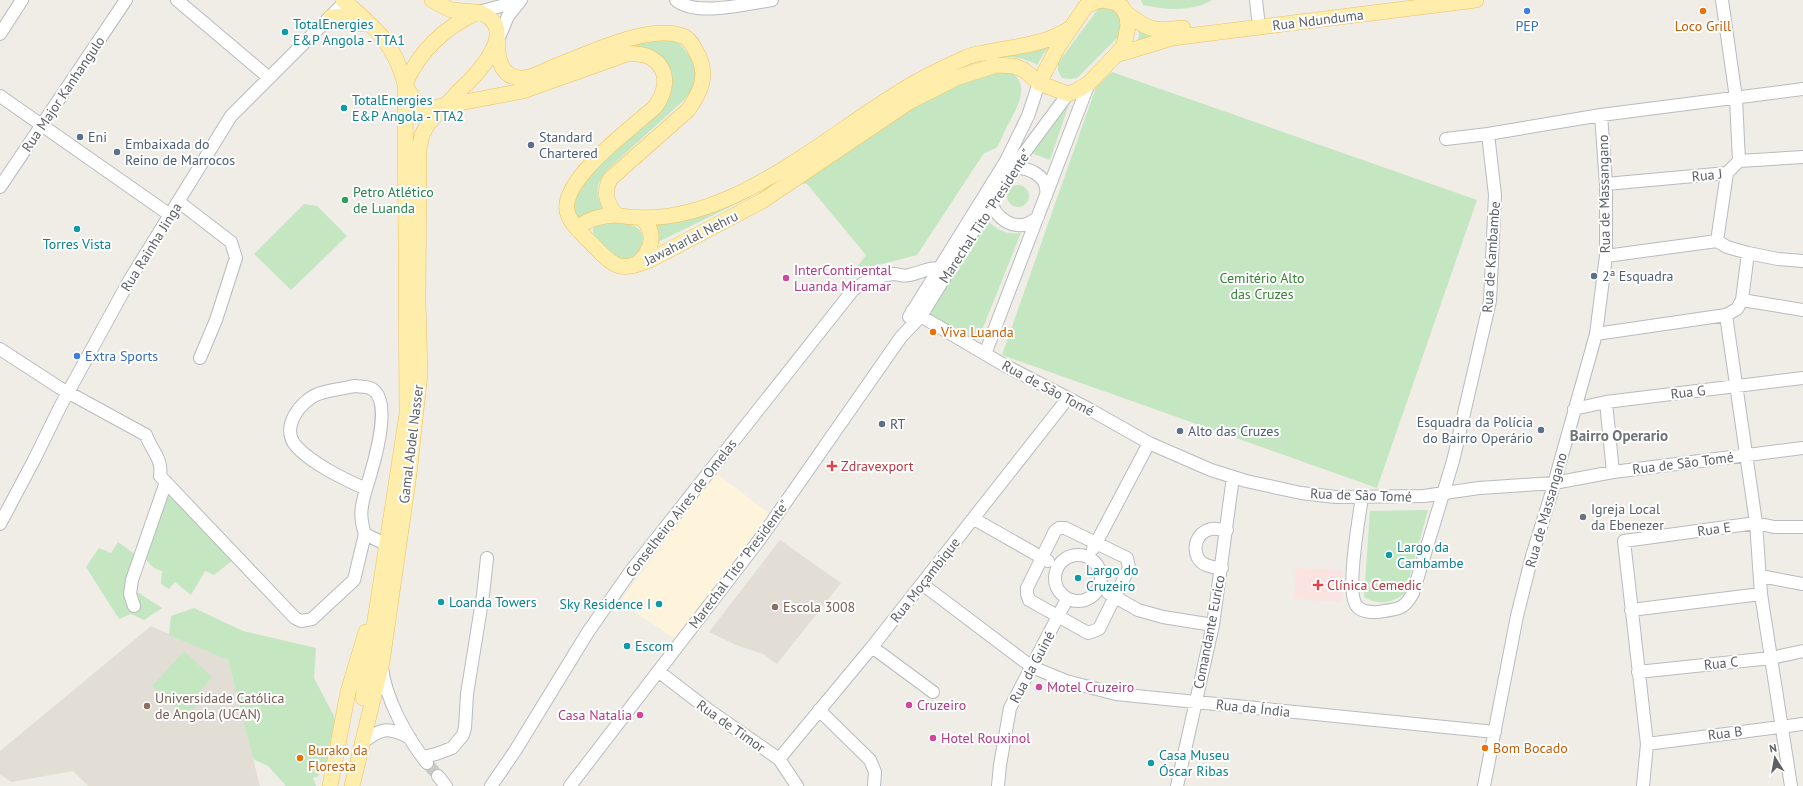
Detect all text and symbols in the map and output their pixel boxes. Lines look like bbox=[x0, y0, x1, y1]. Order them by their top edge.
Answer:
street label: Rua Ndunduma bbox=[1271, 5, 1365, 35]
marker: PEP bbox=[1522, 6, 1532, 16]
marker: Loco Grill bbox=[1698, 6, 1708, 16]
place label: TotalEnergies E&P Angola - TTA1 bbox=[293, 15, 405, 49]
place label: PEP bbox=[1515, 17, 1539, 35]
place label: Loco Grill bbox=[1675, 17, 1731, 35]
marker: TotalEnergies E&P Angola - TTA1 bbox=[280, 27, 290, 37]
street label: Rua Major Kanhangulo bbox=[18, 33, 108, 155]
place label: TotalEnergies E&P Angola - TTA2 bbox=[352, 91, 464, 125]
marker: TotalEnergies E&P Angola - TTA2 bbox=[339, 103, 349, 113]
place label: Eni bbox=[88, 128, 107, 146]
place label: Standard Chartered bbox=[539, 128, 598, 162]
marker: Eni bbox=[75, 132, 85, 142]
street label: Rua de Massangano bbox=[1594, 134, 1614, 254]
place label: Embaixada do Reino de Marrocos bbox=[125, 135, 235, 169]
marker: Standard Chartered bbox=[526, 140, 536, 150]
street label: Marechal Tito "Presidente" bbox=[935, 145, 1035, 287]
marker: Embaixada do Reino de Marrocos bbox=[112, 147, 122, 157]
street label: Rua J bbox=[1691, 164, 1723, 186]
place label: Petro Atlético de Luanda bbox=[353, 183, 434, 217]
marker: Petro Atlético de Luanda bbox=[340, 195, 350, 205]
street label: Rua Rainha Jinga bbox=[117, 199, 185, 295]
street label: Rua de Kambambe bbox=[1478, 201, 1504, 313]
street label: Jawaharlal Nehru bbox=[640, 207, 741, 270]
marker: Torres Vista bbox=[72, 224, 82, 234]
place label: Torres Vista bbox=[43, 235, 111, 253]
place label: InterContinental Luanda Miramar bbox=[794, 261, 892, 295]
place label: 2ª Esquadra bbox=[1602, 267, 1673, 285]
park label: Cemitério Alto das Cruzes bbox=[1219, 269, 1305, 303]
marker: 2ª Esquadra bbox=[1589, 271, 1599, 281]
marker: InterContinental Luanda Miramar bbox=[781, 273, 791, 283]
place label: Viva Luanda bbox=[940, 323, 1014, 341]
marker: Viva Luanda bbox=[928, 327, 938, 337]
place label: Extra Sports bbox=[85, 347, 158, 365]
marker: Extra Sports bbox=[72, 351, 82, 361]
street label: Rua de São Tomé bbox=[999, 356, 1097, 420]
street label: Rua G bbox=[1670, 381, 1706, 403]
street label: Gamal Abdel Nasser bbox=[395, 383, 427, 504]
place label: Esquadra da Polícia do Bairro Operário bbox=[1417, 413, 1533, 447]
place label: RT bbox=[890, 415, 905, 433]
marker: RT bbox=[877, 419, 887, 429]
place label: Alto das Cruzes bbox=[1188, 422, 1279, 440]
marker: Esquadra da Polícia do Bairro Operário bbox=[1536, 425, 1546, 435]
marker: Alto das Cruzes bbox=[1175, 426, 1185, 436]
district label: Bairro Operario bbox=[1570, 426, 1668, 445]
street label: Conselheiro Aires de Omelas bbox=[621, 435, 741, 581]
street label: Rua de São Tomé bbox=[1631, 448, 1735, 478]
street label: Rua de Massangano bbox=[1521, 450, 1571, 570]
place label: Zdravexport bbox=[841, 457, 914, 475]
marker: Zdravexport bbox=[826, 460, 838, 472]
street label: Rua de São Tomé bbox=[1310, 484, 1412, 506]
street label: Marechal Tito "Presidente" bbox=[685, 496, 793, 632]
place label: Igreja Local da Ebenezer bbox=[1591, 500, 1664, 534]
marker: Igreja Local da Ebenezer bbox=[1578, 512, 1588, 522]
street label: Rua E bbox=[1696, 518, 1732, 540]
street label: Rua Moçambique bbox=[886, 534, 964, 626]
place label: Largo da Cambambe bbox=[1397, 538, 1464, 572]
marker: Largo da Cambambe bbox=[1384, 550, 1394, 560]
place label: Largo do Cruzeiro bbox=[1086, 561, 1138, 595]
marker: Largo do Cruzeiro bbox=[1073, 573, 1083, 583]
street label: Comandante Eurico bbox=[1189, 574, 1229, 690]
place label: Clínica Cemedic bbox=[1327, 576, 1422, 594]
marker: Clínica Cemedic bbox=[1312, 579, 1324, 591]
place label: Loanda Towers bbox=[449, 593, 537, 611]
place label: Sky Residence I bbox=[560, 595, 651, 613]
marker: Loanda Towers bbox=[436, 597, 446, 607]
place label: Escola 3008 bbox=[783, 598, 855, 616]
marker: Sky Residence I bbox=[654, 599, 664, 609]
marker: Escola 3008 bbox=[770, 602, 780, 612]
street label: Rua da Guiné bbox=[1005, 628, 1059, 706]
place label: Escom bbox=[635, 637, 673, 655]
marker: Escom bbox=[622, 641, 632, 651]
street label: Rua C bbox=[1703, 652, 1739, 674]
place label: Motel Cruzeiro bbox=[1047, 678, 1134, 696]
marker: Motel Cruzeiro bbox=[1034, 682, 1044, 692]
place label: Universidade Católica de Angola (UCAN) bbox=[155, 689, 284, 723]
street label: Rua da Índia bbox=[1215, 695, 1291, 721]
street label: Rua de Timor bbox=[693, 696, 769, 756]
place label: Cruzeiro bbox=[917, 696, 966, 714]
marker: Cruzeiro bbox=[904, 700, 914, 710]
marker: Universidade Católica de Angola (UCAN) bbox=[142, 701, 152, 711]
place label: Casa Natalia bbox=[558, 706, 632, 724]
marker: Casa Natalia bbox=[635, 710, 645, 720]
street label: Rua B bbox=[1707, 722, 1743, 744]
place label: Hotel Rouxinol bbox=[941, 729, 1030, 747]
marker: Hotel Rouxinol bbox=[928, 733, 938, 743]
north arrow bbox=[1755, 738, 1795, 778]
place label: Bom Bocado bbox=[1493, 739, 1568, 757]
place label: Burako da Floresta bbox=[308, 741, 368, 775]
text: N bbox=[1768, 741, 1778, 756]
marker: Bom Bocado bbox=[1480, 743, 1490, 753]
place label: Casa Museu Óscar Ribas bbox=[1159, 746, 1229, 780]
marker: Burako da Floresta bbox=[295, 753, 305, 763]
marker: Casa Museu Óscar Ribas bbox=[1146, 758, 1156, 768]

